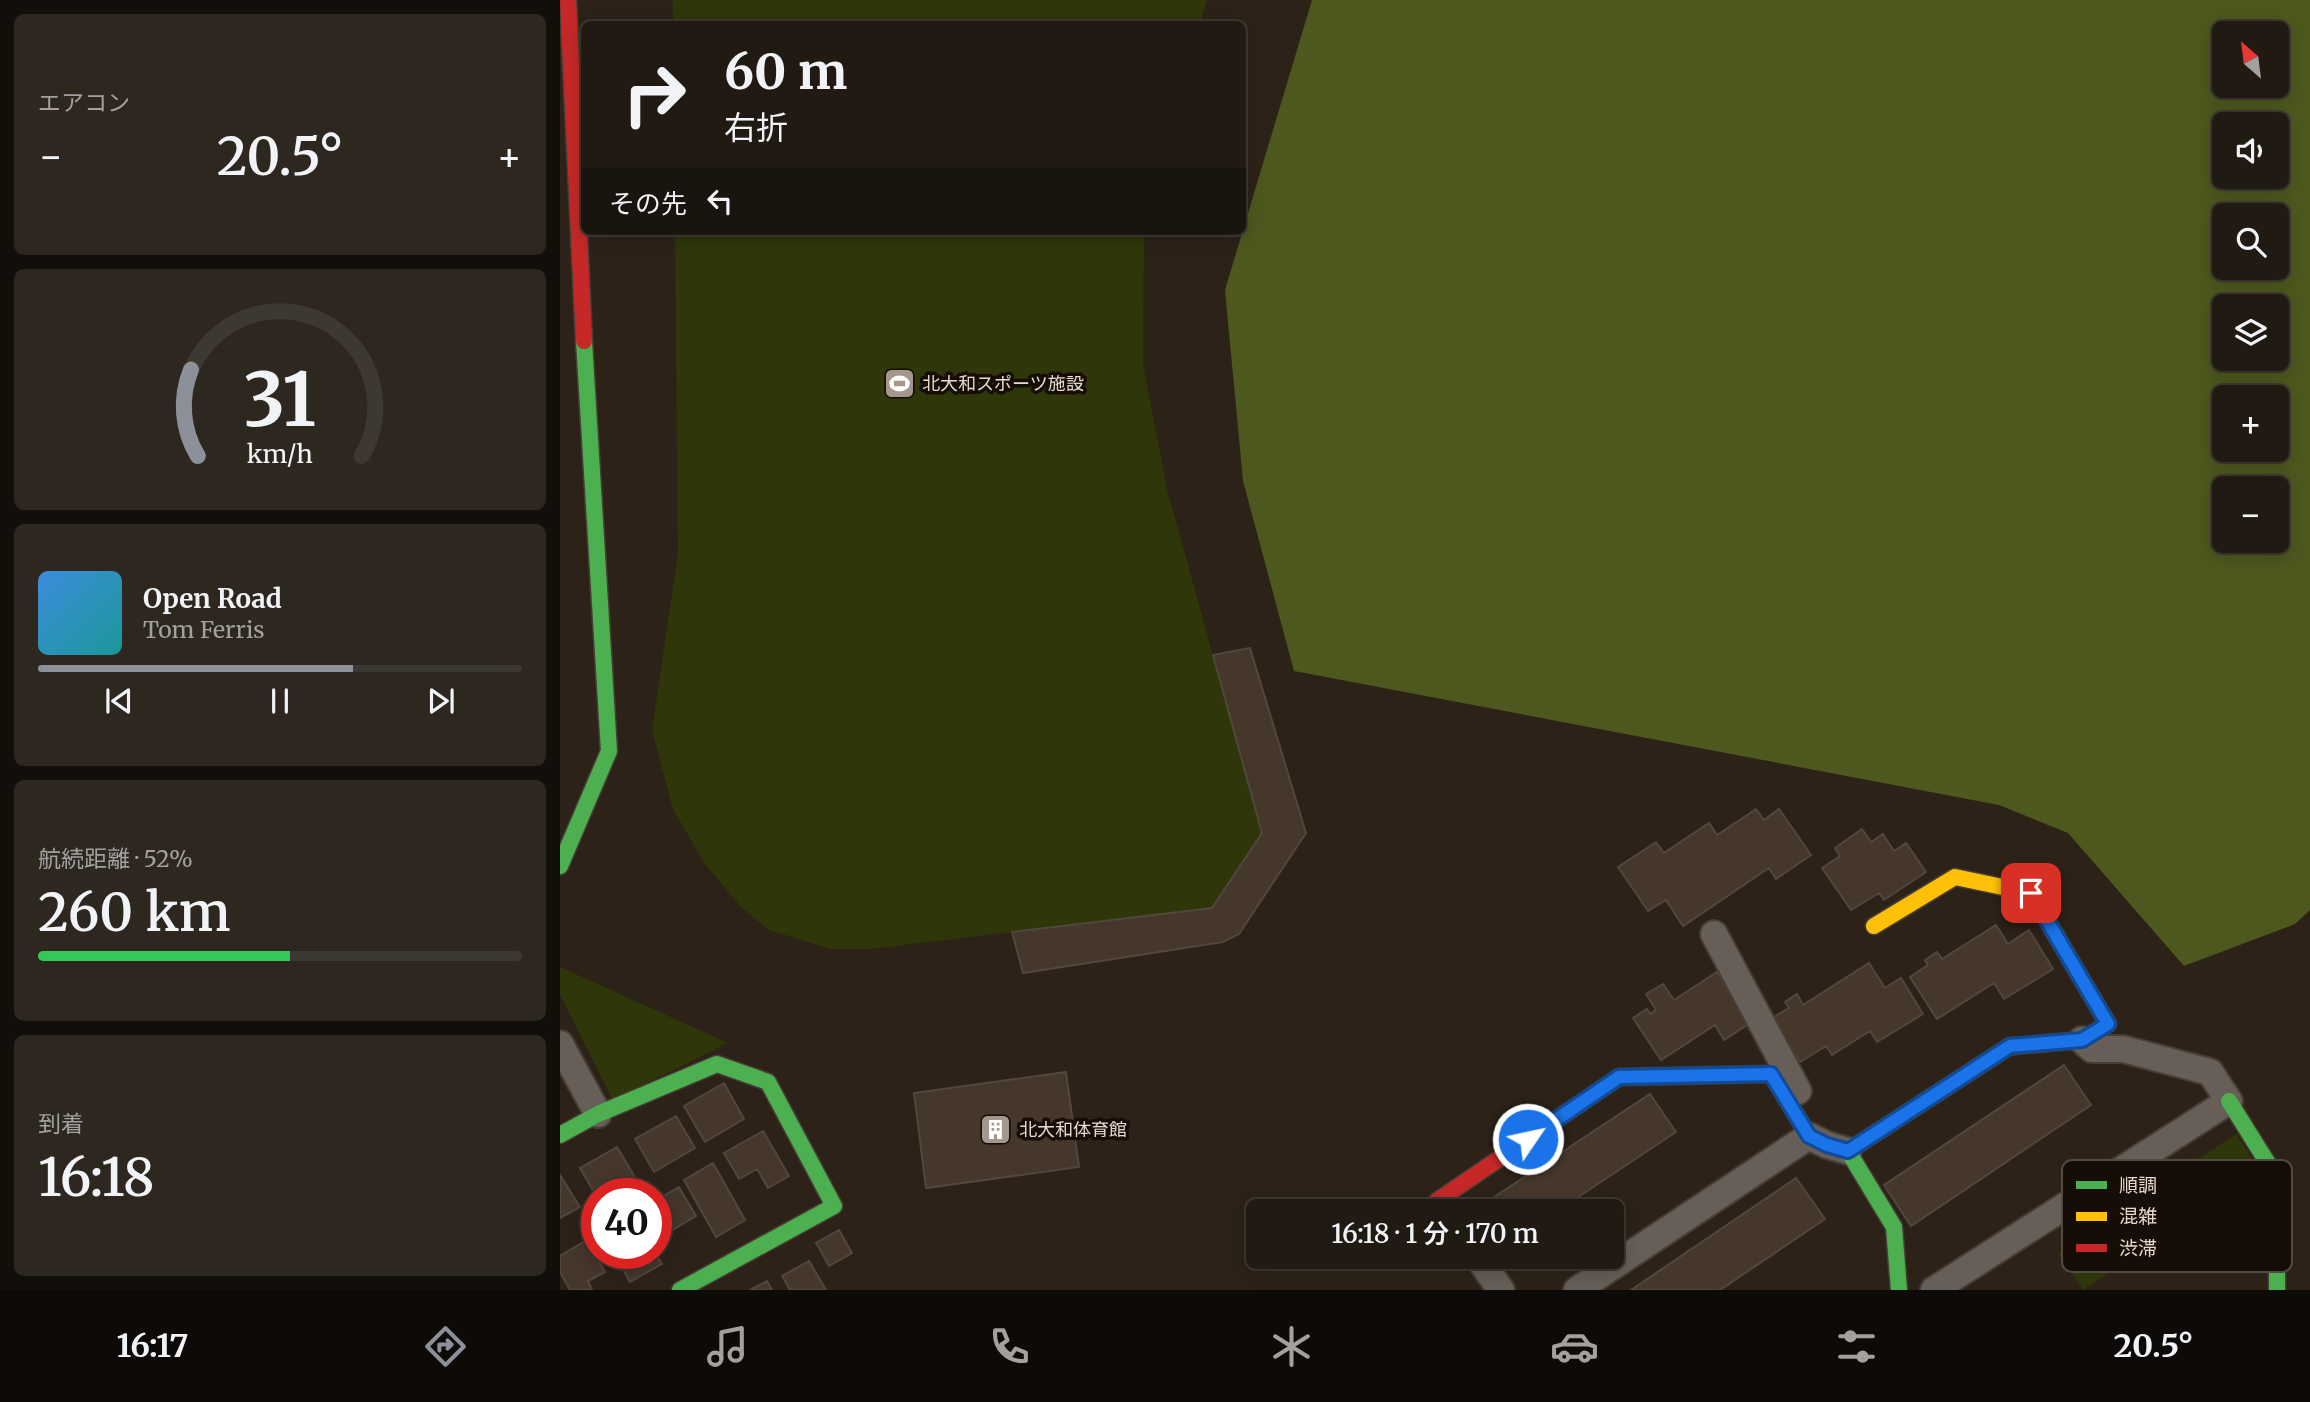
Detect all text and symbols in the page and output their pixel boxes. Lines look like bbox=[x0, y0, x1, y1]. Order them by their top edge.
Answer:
north arrow bbox=[2212, 21, 2289, 98]
map controls bbox=[2212, 21, 2289, 553]
text: 60 m bbox=[724, 41, 847, 102]
icon: right bbox=[609, 49, 700, 140]
text: エアコン bbox=[38, 88, 130, 117]
text: 右折 bbox=[724, 108, 788, 148]
button: sound bbox=[2212, 112, 2289, 189]
text: 20.5° bbox=[217, 124, 343, 189]
text: − bbox=[38, 133, 63, 180]
text: + bbox=[497, 133, 522, 180]
icon: left bbox=[701, 182, 739, 220]
text: その先 bbox=[609, 187, 687, 220]
button: search bbox=[2212, 203, 2289, 280]
button: layers bbox=[2212, 294, 2289, 371]
text: 31 bbox=[244, 354, 316, 446]
sports icon: 北大和スポーツ施設 bbox=[882, 367, 916, 401]
place label: 北大和スポーツ施設 bbox=[922, 372, 1084, 395]
button: + bbox=[2212, 385, 2289, 462]
text: km/h bbox=[247, 438, 313, 470]
button: − bbox=[2212, 476, 2289, 553]
text: Open Road bbox=[143, 582, 282, 615]
text: Tom Ferris bbox=[143, 615, 265, 644]
icon: previous bbox=[100, 682, 138, 720]
icon: pause bbox=[261, 682, 299, 720]
icon: next bbox=[422, 682, 460, 720]
text: 航続距離 · 52% bbox=[38, 844, 193, 873]
pin bbox=[2001, 863, 2061, 923]
icon: arrive bbox=[2012, 874, 2050, 912]
text: 260 km bbox=[38, 880, 231, 945]
position arrow bbox=[1491, 1102, 1565, 1176]
text: 到着 bbox=[38, 1109, 84, 1138]
building icon: 北大和体育館 bbox=[979, 1113, 1013, 1147]
place label: 北大和体育館 bbox=[1019, 1118, 1127, 1141]
text: 16:18 bbox=[38, 1145, 155, 1210]
legend bbox=[2062, 1160, 2292, 1272]
text: 順調 bbox=[2119, 1173, 2157, 1197]
speed limit sign: 40 bbox=[581, 1178, 672, 1269]
text: 混雑 bbox=[2119, 1204, 2157, 1228]
text: 16:18 · 1 分 · 170 m bbox=[1331, 1217, 1539, 1250]
text: 渋滞 bbox=[2119, 1236, 2157, 1260]
icon: directions bbox=[421, 1322, 470, 1371]
icon: music bbox=[703, 1322, 752, 1371]
icon: phone bbox=[985, 1322, 1034, 1371]
icon: climate bbox=[1267, 1322, 1316, 1371]
icon: car bbox=[1550, 1322, 1599, 1371]
icon: filters bbox=[1832, 1322, 1881, 1371]
text: 16:17 bbox=[117, 1326, 188, 1366]
text: 20.5° bbox=[2114, 1326, 2193, 1366]

